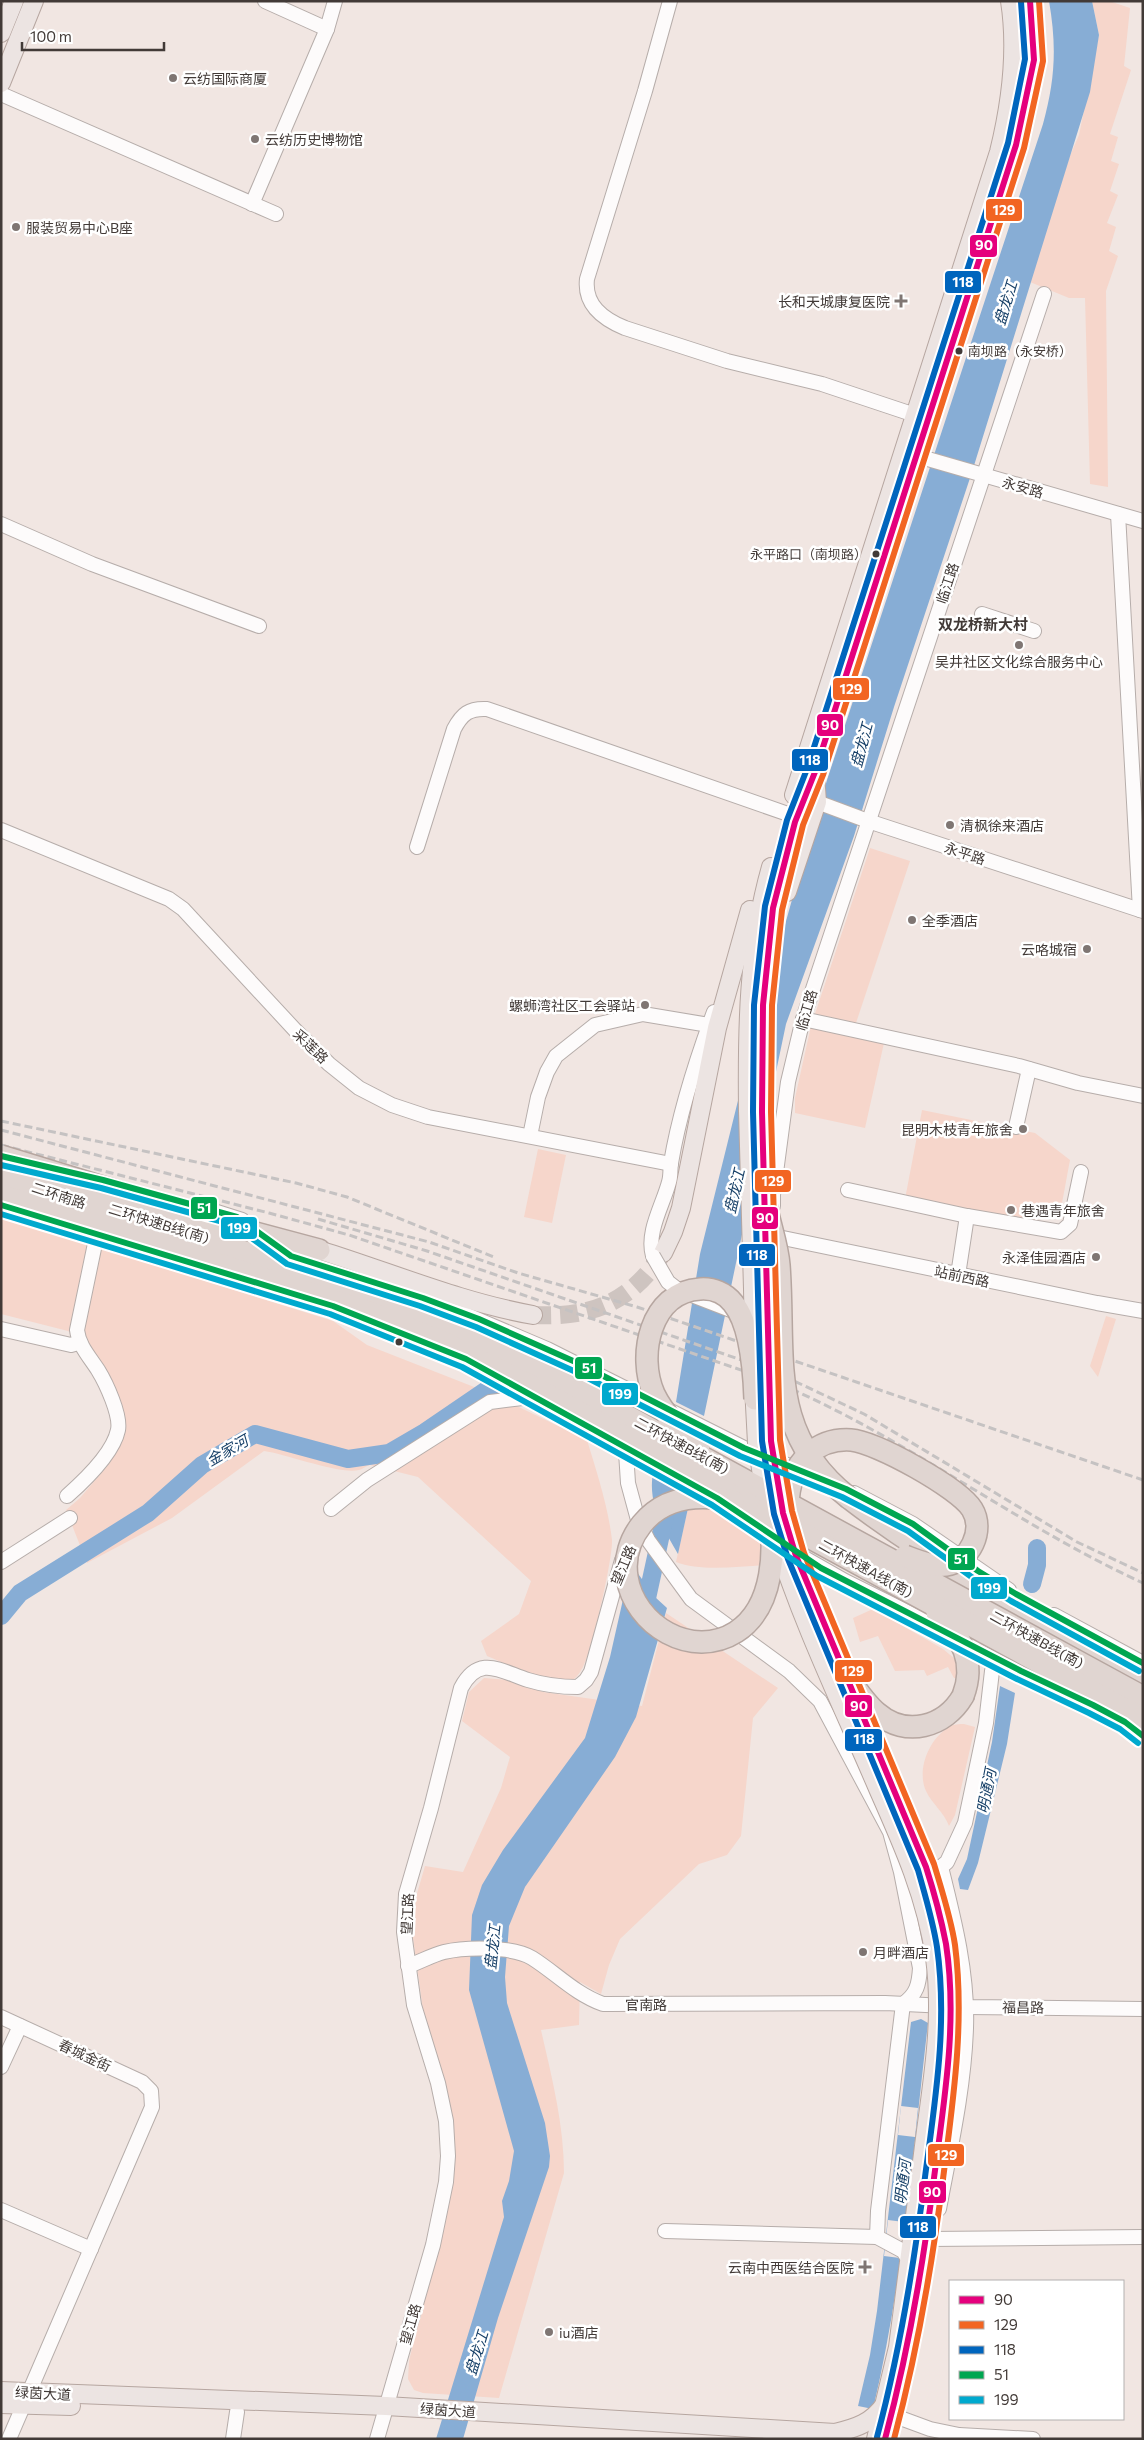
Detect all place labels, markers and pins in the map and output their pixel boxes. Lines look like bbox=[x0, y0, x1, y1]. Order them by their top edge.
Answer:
place label: 云纺国际商厦 bbox=[183, 70, 267, 87]
marker: 云纺国际商厦 bbox=[167, 72, 179, 84]
place label: 云纺历史博物馆 bbox=[265, 131, 363, 148]
marker: 云纺历史博物馆 bbox=[249, 133, 261, 145]
place label: 服装贸易中心B座 bbox=[26, 219, 133, 236]
marker: 服装贸易中心B座 bbox=[10, 221, 22, 233]
place label: 长和天城康复医院 bbox=[778, 293, 890, 310]
marker: 长和天城康复医院 bbox=[894, 294, 908, 308]
place label: 南坝路（永安桥） bbox=[968, 343, 1072, 359]
marker: 南坝路（永安桥） bbox=[954, 346, 964, 356]
place label: 永平路口（南坝路） bbox=[750, 546, 867, 562]
marker: 永平路口（南坝路） bbox=[871, 549, 881, 559]
marker: 吴井社区文化综合服务中心 bbox=[1013, 639, 1025, 651]
place label: 吴井社区文化综合服务中心 bbox=[935, 653, 1103, 670]
place label: 清枫徐来酒店 bbox=[960, 817, 1044, 834]
marker: 清枫徐来酒店 bbox=[944, 819, 956, 831]
place label: 全季酒店 bbox=[922, 912, 978, 929]
marker: 全季酒店 bbox=[906, 914, 918, 926]
place label: 云咯城宿 bbox=[1021, 941, 1077, 958]
marker: 云咯城宿 bbox=[1081, 943, 1093, 955]
place label: 螺蛳湾社区工会驿站 bbox=[509, 997, 635, 1014]
marker: 螺蛳湾社区工会驿站 bbox=[639, 999, 651, 1011]
place label: 昆明木枝青年旅舍 bbox=[901, 1121, 1013, 1138]
marker: 昆明木枝青年旅舍 bbox=[1017, 1123, 1029, 1135]
place label: 巷遇青年旅舍 bbox=[1021, 1202, 1105, 1219]
marker: 巷遇青年旅舍 bbox=[1005, 1204, 1017, 1216]
place label: 永泽佳园酒店 bbox=[1002, 1249, 1086, 1266]
marker: 永泽佳园酒店 bbox=[1090, 1251, 1102, 1263]
unlabelled marker bbox=[394, 1337, 404, 1347]
place label: 月畔酒店 bbox=[873, 1944, 929, 1961]
marker: 月畔酒店 bbox=[857, 1946, 869, 1958]
place label: 云南中西医结合医院 bbox=[728, 2259, 854, 2276]
marker: 云南中西医结合医院 bbox=[858, 2260, 872, 2274]
place label: iu酒店 bbox=[559, 2324, 598, 2341]
marker: iu酒店 bbox=[543, 2326, 555, 2338]

